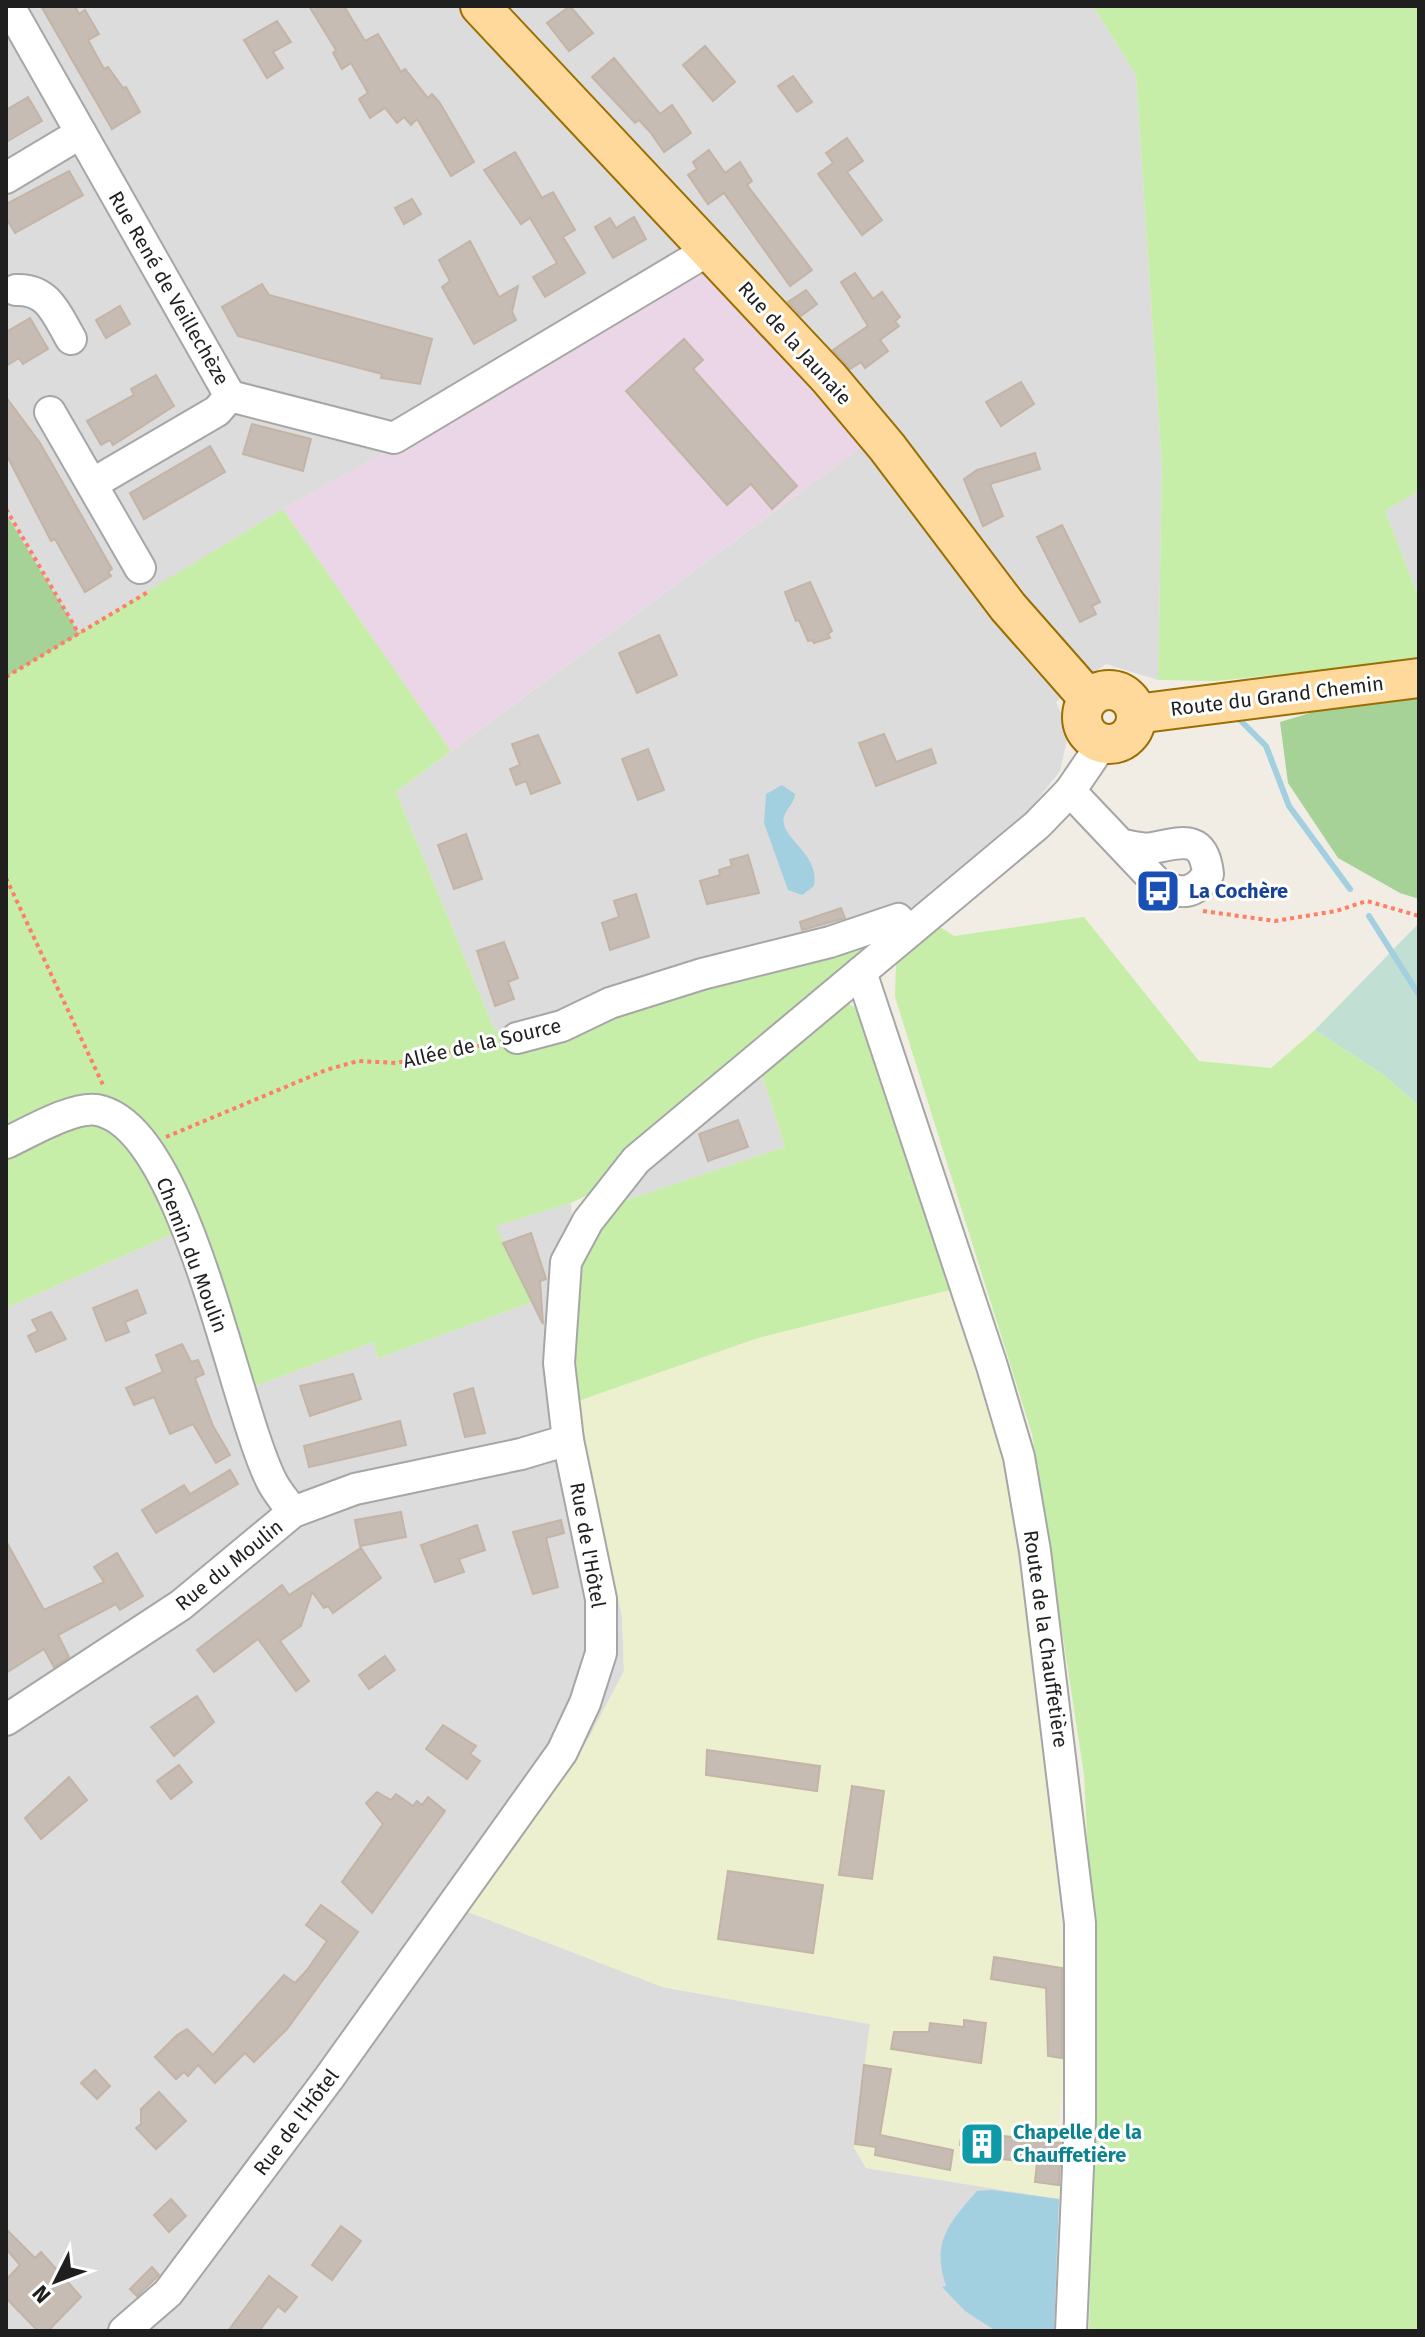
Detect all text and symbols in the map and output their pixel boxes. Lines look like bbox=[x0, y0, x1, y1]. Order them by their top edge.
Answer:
street label: Rue René de Veillechèze bbox=[104, 187, 234, 389]
street label: Rue de la Jaunaie bbox=[733, 276, 857, 410]
street label: Route du Grand Chemin bbox=[1169, 671, 1385, 721]
bus stop icon: La Cochère bbox=[1134, 867, 1182, 915]
place label: La Cochère bbox=[1189, 879, 1288, 903]
street label: Allée de la Source bbox=[401, 1013, 563, 1073]
street label: Chemin du Moulin bbox=[151, 1174, 233, 1336]
street label: Rue de l'Hôtel bbox=[565, 1480, 611, 1610]
street label: Rue du Moulin bbox=[171, 1514, 287, 1616]
street label: Route de la Chauffetière bbox=[1019, 1529, 1073, 1749]
street label: Rue de l'Hôtel bbox=[248, 2064, 344, 2180]
building icon: Chapelle de la Chauffetière bbox=[958, 2120, 1006, 2168]
place label: Chapelle de la Chauffetière bbox=[1013, 2120, 1142, 2167]
north arrow bbox=[16, 2241, 96, 2321]
text: N bbox=[27, 2280, 56, 2309]

